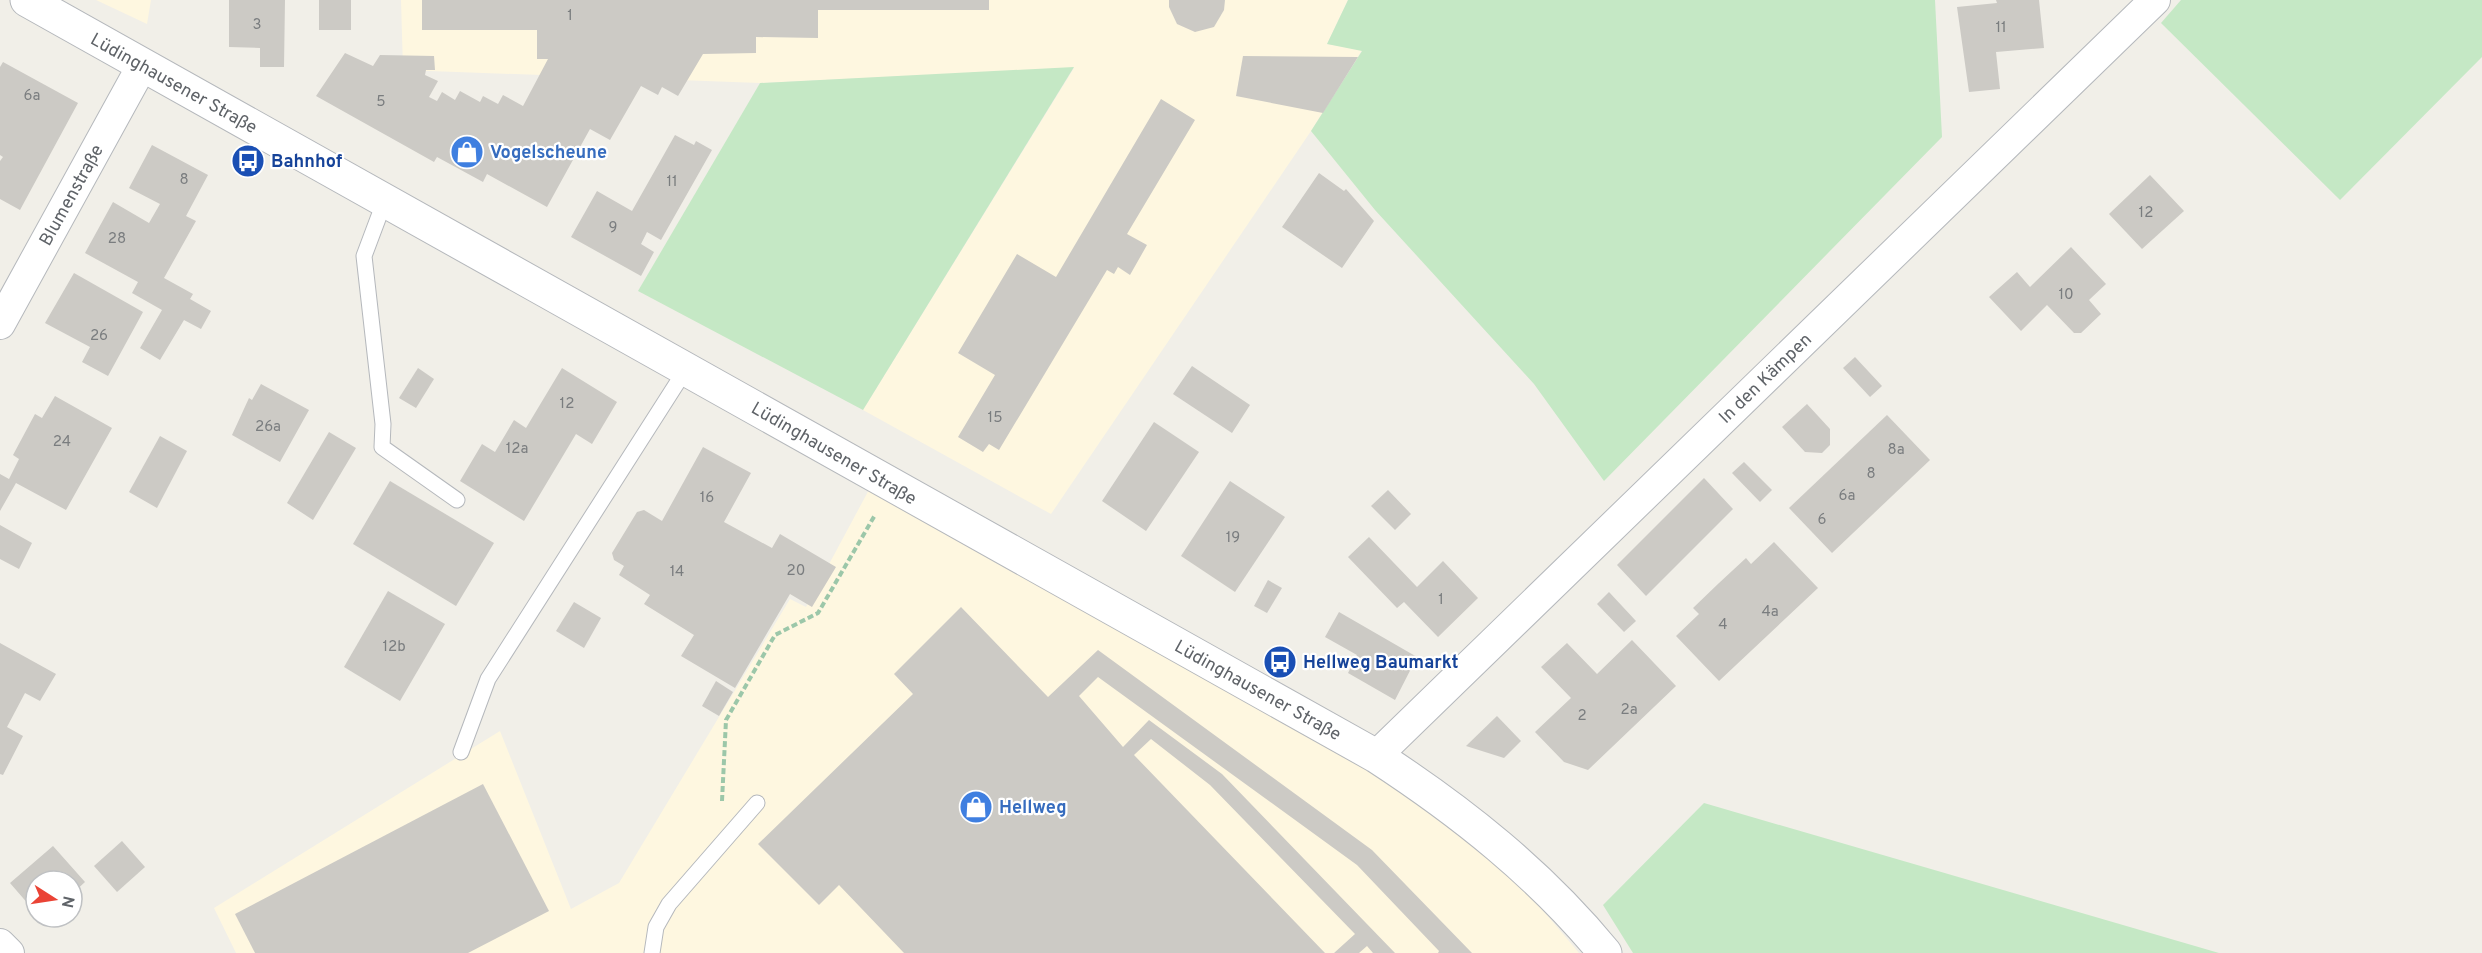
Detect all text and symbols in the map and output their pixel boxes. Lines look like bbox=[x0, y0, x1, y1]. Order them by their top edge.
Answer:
house number: 1 bbox=[567, 7, 573, 26]
house number: 3 bbox=[252, 16, 262, 35]
house number: 11 bbox=[1995, 19, 2007, 38]
street label: Lüdinghausener Straße bbox=[86, 29, 261, 140]
house number: 6a bbox=[24, 87, 40, 106]
house number: 5 bbox=[376, 93, 386, 112]
shop icon: Vogelscheune bbox=[449, 134, 485, 170]
street label: Blumenstraße bbox=[35, 141, 110, 250]
place label: Vogelscheune bbox=[490, 142, 607, 165]
bus stop icon: Bahnhof bbox=[230, 143, 266, 179]
place label: Bahnhof bbox=[271, 151, 343, 174]
house number: 8 bbox=[179, 171, 189, 190]
house number: 11 bbox=[666, 173, 678, 192]
house number: 12 bbox=[2139, 204, 2153, 223]
house number: 9 bbox=[609, 219, 617, 238]
house number: 28 bbox=[108, 230, 126, 249]
house number: 10 bbox=[2058, 286, 2074, 305]
house number: 26 bbox=[90, 327, 108, 346]
street label: In den Kämpen bbox=[1715, 329, 1817, 429]
house number: 12 bbox=[560, 395, 574, 414]
street label: Lüdinghausener Straße bbox=[746, 398, 920, 511]
house number: 15 bbox=[988, 409, 1002, 428]
house number: 26a bbox=[255, 418, 281, 437]
house number: 24 bbox=[53, 433, 71, 452]
house number: 12a bbox=[506, 440, 528, 459]
house number: 8a bbox=[1887, 441, 1905, 460]
house number: 8 bbox=[1866, 465, 1876, 484]
house number: 6a bbox=[1839, 487, 1855, 506]
house number: 16 bbox=[700, 489, 714, 508]
house number: 6 bbox=[1818, 511, 1827, 530]
house number: 19 bbox=[1226, 529, 1240, 548]
house number: 20 bbox=[787, 562, 805, 581]
house number: 14 bbox=[670, 563, 684, 582]
house number: 1 bbox=[1438, 591, 1444, 610]
house number: 4a bbox=[1761, 603, 1779, 622]
house number: 4 bbox=[1718, 616, 1728, 635]
street label: Lüdinghausener Straße bbox=[1170, 636, 1345, 747]
house number: 12b bbox=[382, 638, 406, 657]
bus stop icon: Hellweg Baumarkt bbox=[1262, 644, 1298, 680]
place label: Hellweg Baumarkt bbox=[1303, 652, 1459, 675]
house number: 2a bbox=[1620, 701, 1638, 720]
house number: 2 bbox=[1577, 707, 1587, 726]
shop icon: Hellweg bbox=[958, 789, 994, 825]
place label: Hellweg bbox=[999, 797, 1067, 820]
north arrow bbox=[24, 869, 84, 929]
text: N bbox=[56, 894, 78, 909]

